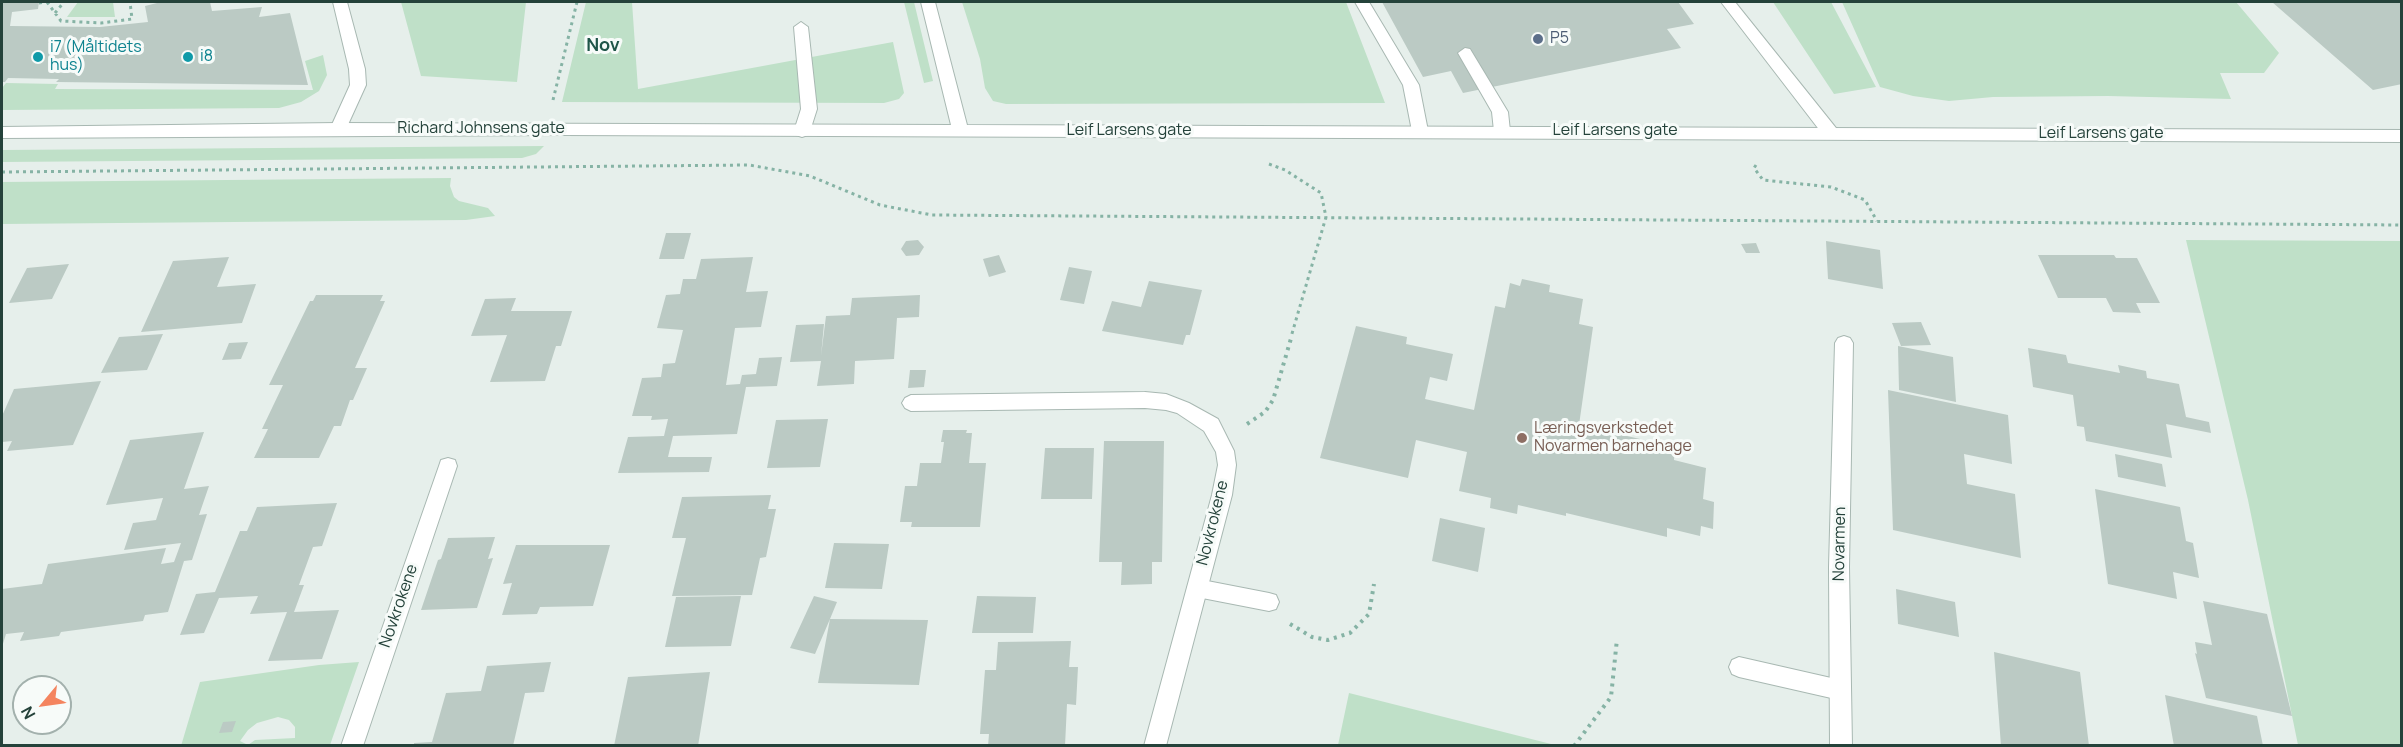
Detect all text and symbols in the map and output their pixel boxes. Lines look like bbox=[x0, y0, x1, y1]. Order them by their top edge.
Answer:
place label: P5 bbox=[1550, 29, 1569, 49]
marker: P5 bbox=[1531, 32, 1545, 46]
district label: Nov bbox=[586, 35, 620, 57]
place label: i7 (Måltidets hus) bbox=[50, 38, 142, 76]
place label: i8 bbox=[200, 47, 213, 67]
marker: i7 (Måltidets hus) bbox=[31, 50, 45, 64]
marker: i8 bbox=[181, 50, 195, 64]
street label: Richard Johnsens gate bbox=[397, 119, 565, 139]
street label: Leif Larsens gate bbox=[1066, 121, 1192, 141]
street label: Leif Larsens gate bbox=[1552, 121, 1678, 141]
street label: Leif Larsens gate bbox=[2038, 124, 2164, 144]
place label: Læringsverkstedet Novarmen barnehage bbox=[1534, 419, 1692, 457]
marker: Læringsverkstedet Novarmen barnehage bbox=[1515, 431, 1529, 445]
street label: Novkrokene bbox=[1193, 479, 1233, 567]
street label: Novarmen bbox=[1830, 507, 1850, 581]
street label: Novkrokene bbox=[376, 562, 422, 650]
north arrow bbox=[12, 675, 72, 735]
text: N bbox=[16, 702, 40, 723]

